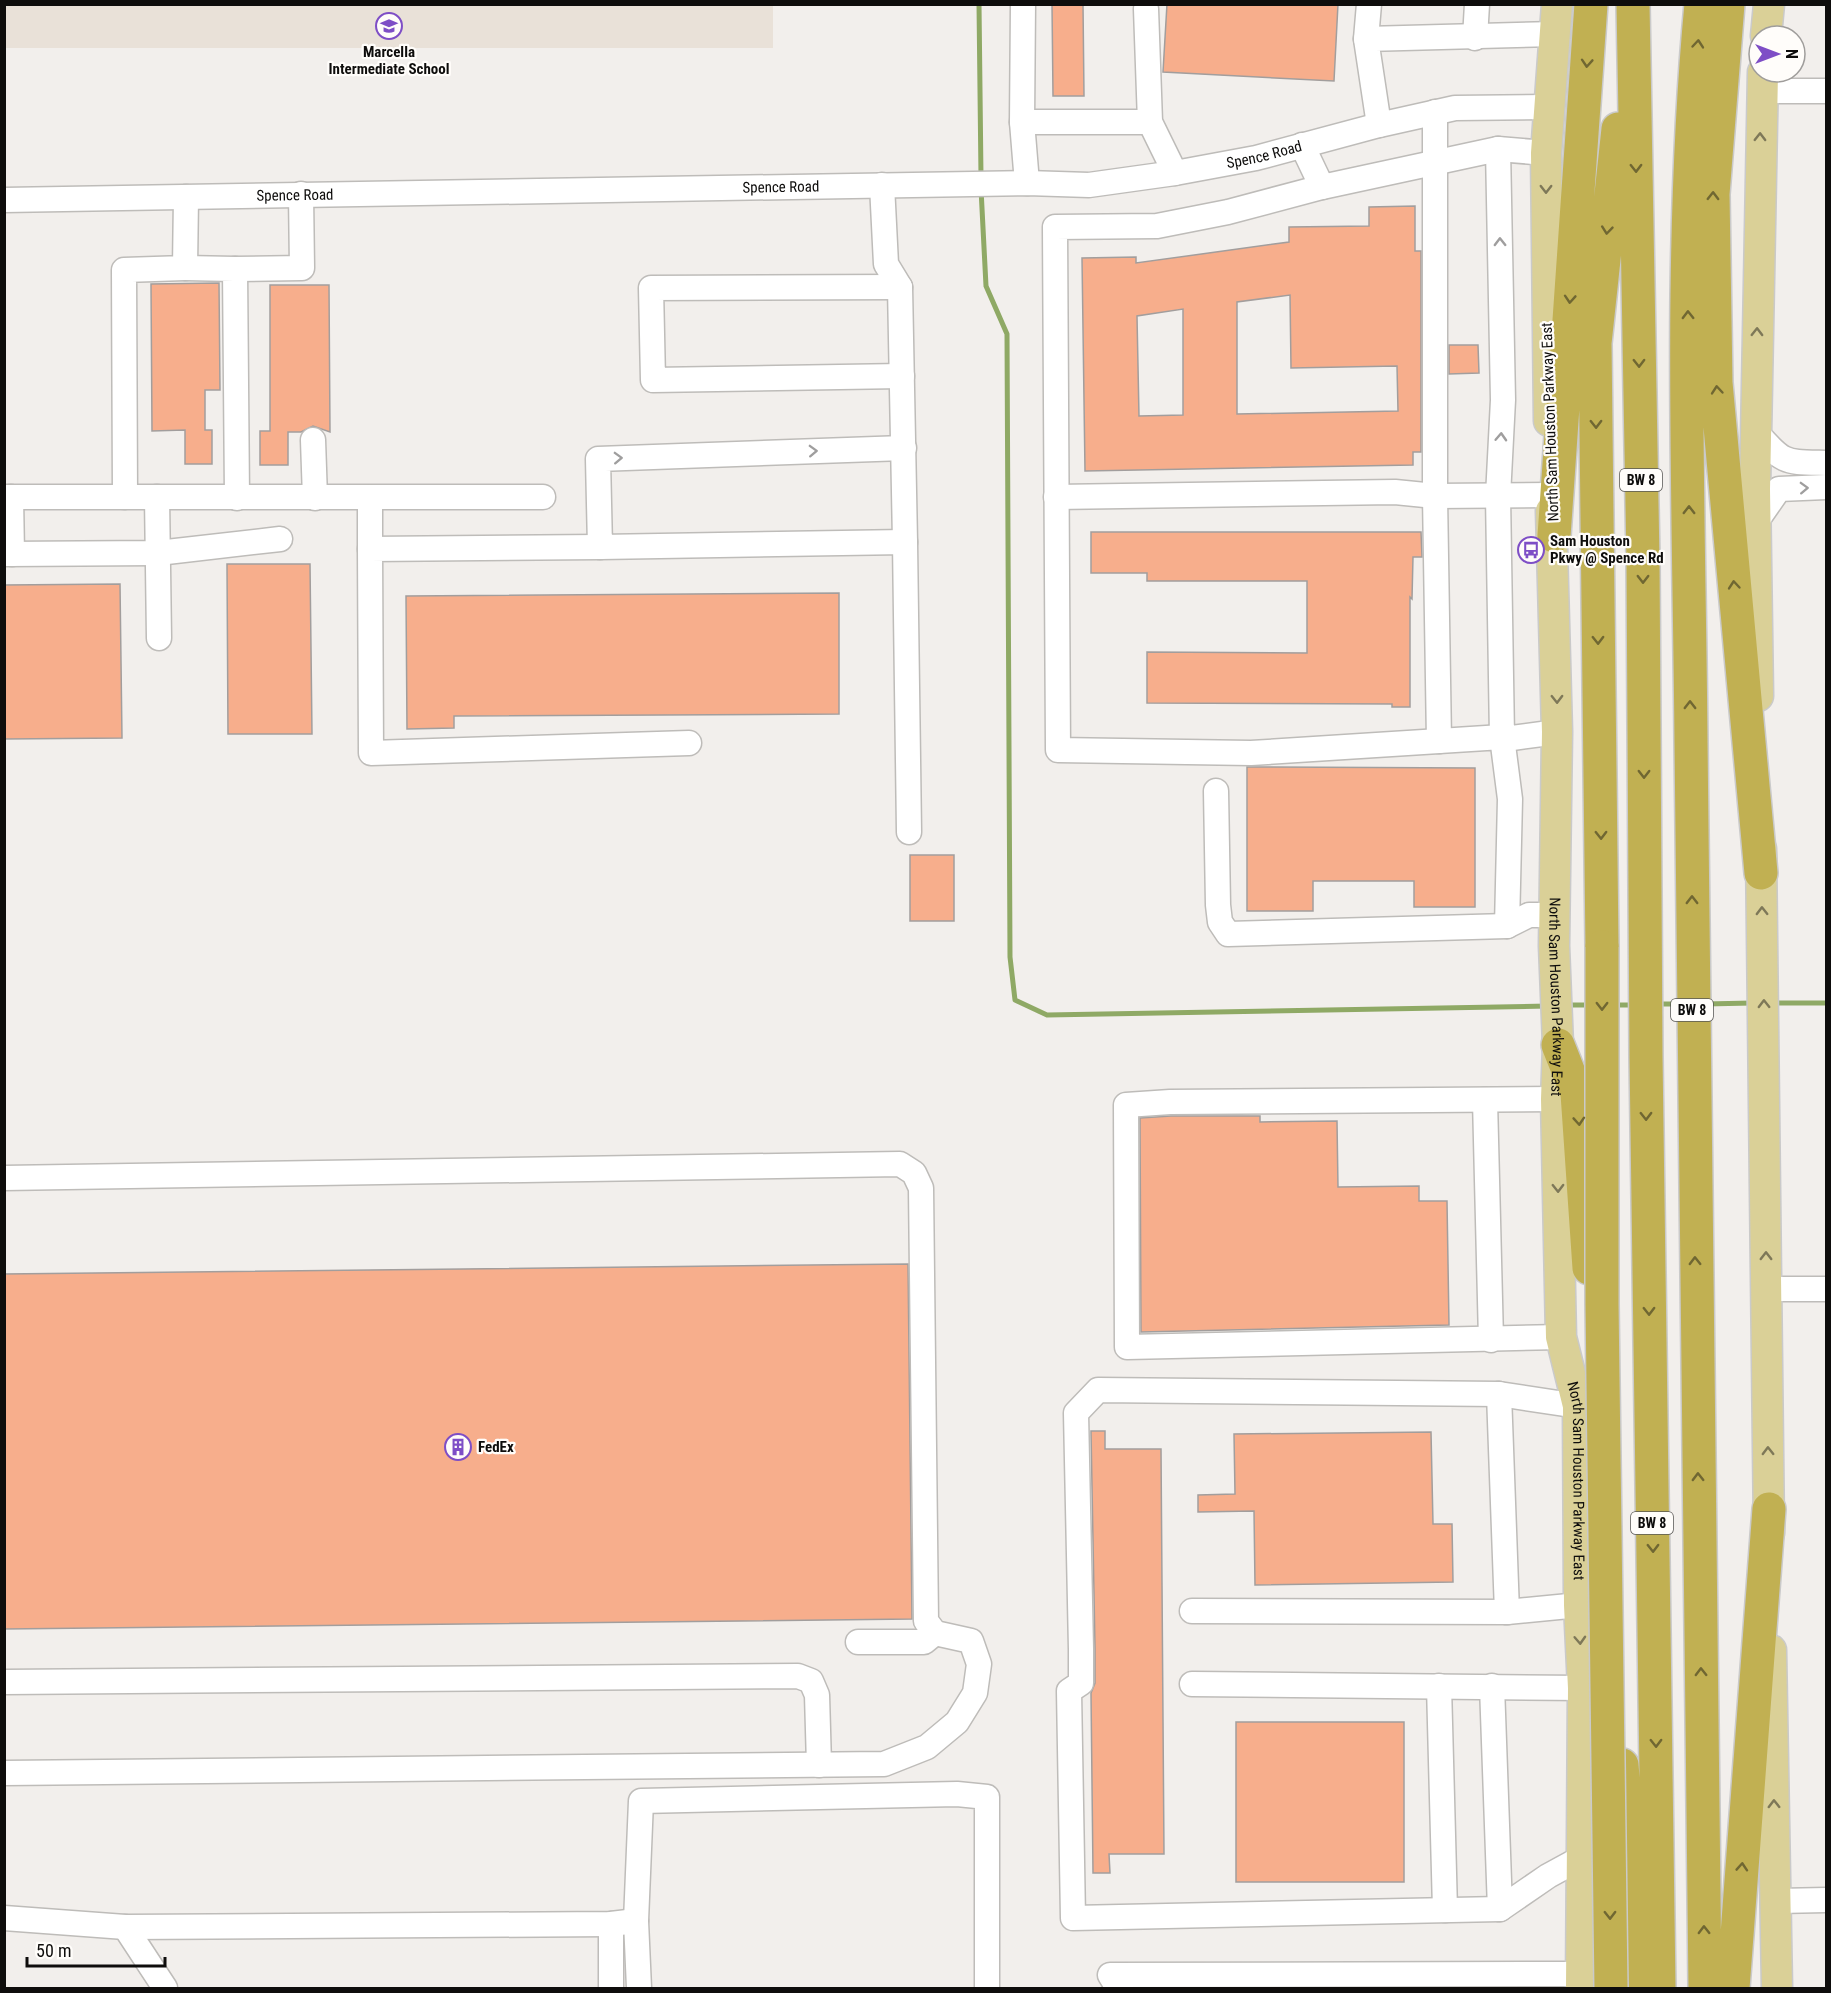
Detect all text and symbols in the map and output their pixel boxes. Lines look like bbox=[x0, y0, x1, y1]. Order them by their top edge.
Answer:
school or university icon: Marcella Intermediate School bbox=[374, 11, 404, 41]
north arrow bbox=[1747, 24, 1807, 84]
one-way arrow bbox=[1691, 39, 1704, 48]
place label: Marcella Intermediate School bbox=[328, 43, 450, 78]
text: N bbox=[1782, 49, 1801, 59]
one-way arrow bbox=[1581, 58, 1594, 67]
one-way arrow bbox=[1754, 132, 1766, 141]
street label: Spence Road bbox=[1225, 137, 1304, 172]
one-way arrow bbox=[1630, 163, 1642, 172]
street label: Spence Road bbox=[742, 177, 820, 197]
one-way arrow bbox=[1540, 184, 1552, 193]
street label: Spence Road bbox=[256, 186, 334, 205]
one-way arrow bbox=[1707, 191, 1719, 200]
one-way arrow bbox=[1601, 225, 1614, 234]
one-way arrow bbox=[1494, 238, 1506, 247]
one-way arrow bbox=[1564, 295, 1577, 304]
one-way arrow bbox=[1682, 311, 1694, 320]
street label: North Sam Houston Parkway East bbox=[1538, 322, 1562, 522]
one-way arrow bbox=[1751, 327, 1763, 336]
one-way arrow bbox=[1633, 358, 1646, 367]
one-way arrow bbox=[1710, 386, 1723, 395]
one-way arrow bbox=[1590, 420, 1602, 429]
one-way arrow bbox=[1495, 433, 1508, 442]
one-way arrow bbox=[809, 445, 818, 457]
one-way arrow bbox=[614, 452, 623, 464]
road number: BW 8 bbox=[1620, 469, 1662, 491]
one-way arrow bbox=[1799, 481, 1808, 494]
one-way arrow bbox=[1683, 506, 1695, 515]
place label: Sam Houston Pkwy @ Spence Rd bbox=[1550, 532, 1664, 567]
bus stop icon: Sam Houston Pkwy @ Spence Rd bbox=[1516, 535, 1546, 565]
one-way arrow bbox=[1637, 574, 1649, 583]
one-way arrow bbox=[1728, 580, 1741, 589]
one-way arrow bbox=[1592, 636, 1605, 645]
one-way arrow bbox=[1551, 695, 1563, 704]
one-way arrow bbox=[1684, 701, 1697, 710]
one-way arrow bbox=[1638, 769, 1650, 778]
one-way arrow bbox=[1595, 831, 1607, 840]
one-way arrow bbox=[1685, 896, 1698, 905]
street label: North Sam Houston Parkway East bbox=[1545, 897, 1567, 1097]
one-way arrow bbox=[1756, 907, 1768, 916]
road number: BW 8 bbox=[1671, 999, 1713, 1021]
one-way arrow bbox=[1758, 1000, 1770, 1009]
one-way arrow bbox=[1596, 1001, 1608, 1010]
one-way arrow bbox=[1640, 1111, 1653, 1120]
one-way arrow bbox=[1572, 1117, 1585, 1126]
one-way arrow bbox=[1552, 1183, 1564, 1192]
one-way arrow bbox=[1760, 1251, 1772, 1260]
one-way arrow bbox=[1689, 1257, 1701, 1266]
one-way arrow bbox=[1643, 1306, 1655, 1315]
street label: North Sam Houston Parkway East bbox=[1563, 1380, 1588, 1580]
building icon: FedEx bbox=[443, 1432, 473, 1462]
place label: FedEx bbox=[478, 1438, 514, 1456]
one-way arrow bbox=[1762, 1446, 1774, 1455]
one-way arrow bbox=[1692, 1473, 1704, 1482]
road number: BW 8 bbox=[1631, 1512, 1673, 1534]
one-way arrow bbox=[1647, 1543, 1659, 1552]
one-way arrow bbox=[1574, 1635, 1587, 1644]
one-way arrow bbox=[1695, 1668, 1707, 1677]
one-way arrow bbox=[1649, 1738, 1662, 1747]
one-way arrow bbox=[1768, 1800, 1780, 1809]
one-way arrow bbox=[1735, 1863, 1748, 1872]
one-way arrow bbox=[1604, 1910, 1616, 1919]
one-way arrow bbox=[1698, 1926, 1710, 1935]
scale bar bbox=[27, 1930, 165, 1968]
text: 50 m bbox=[36, 1940, 71, 1961]

